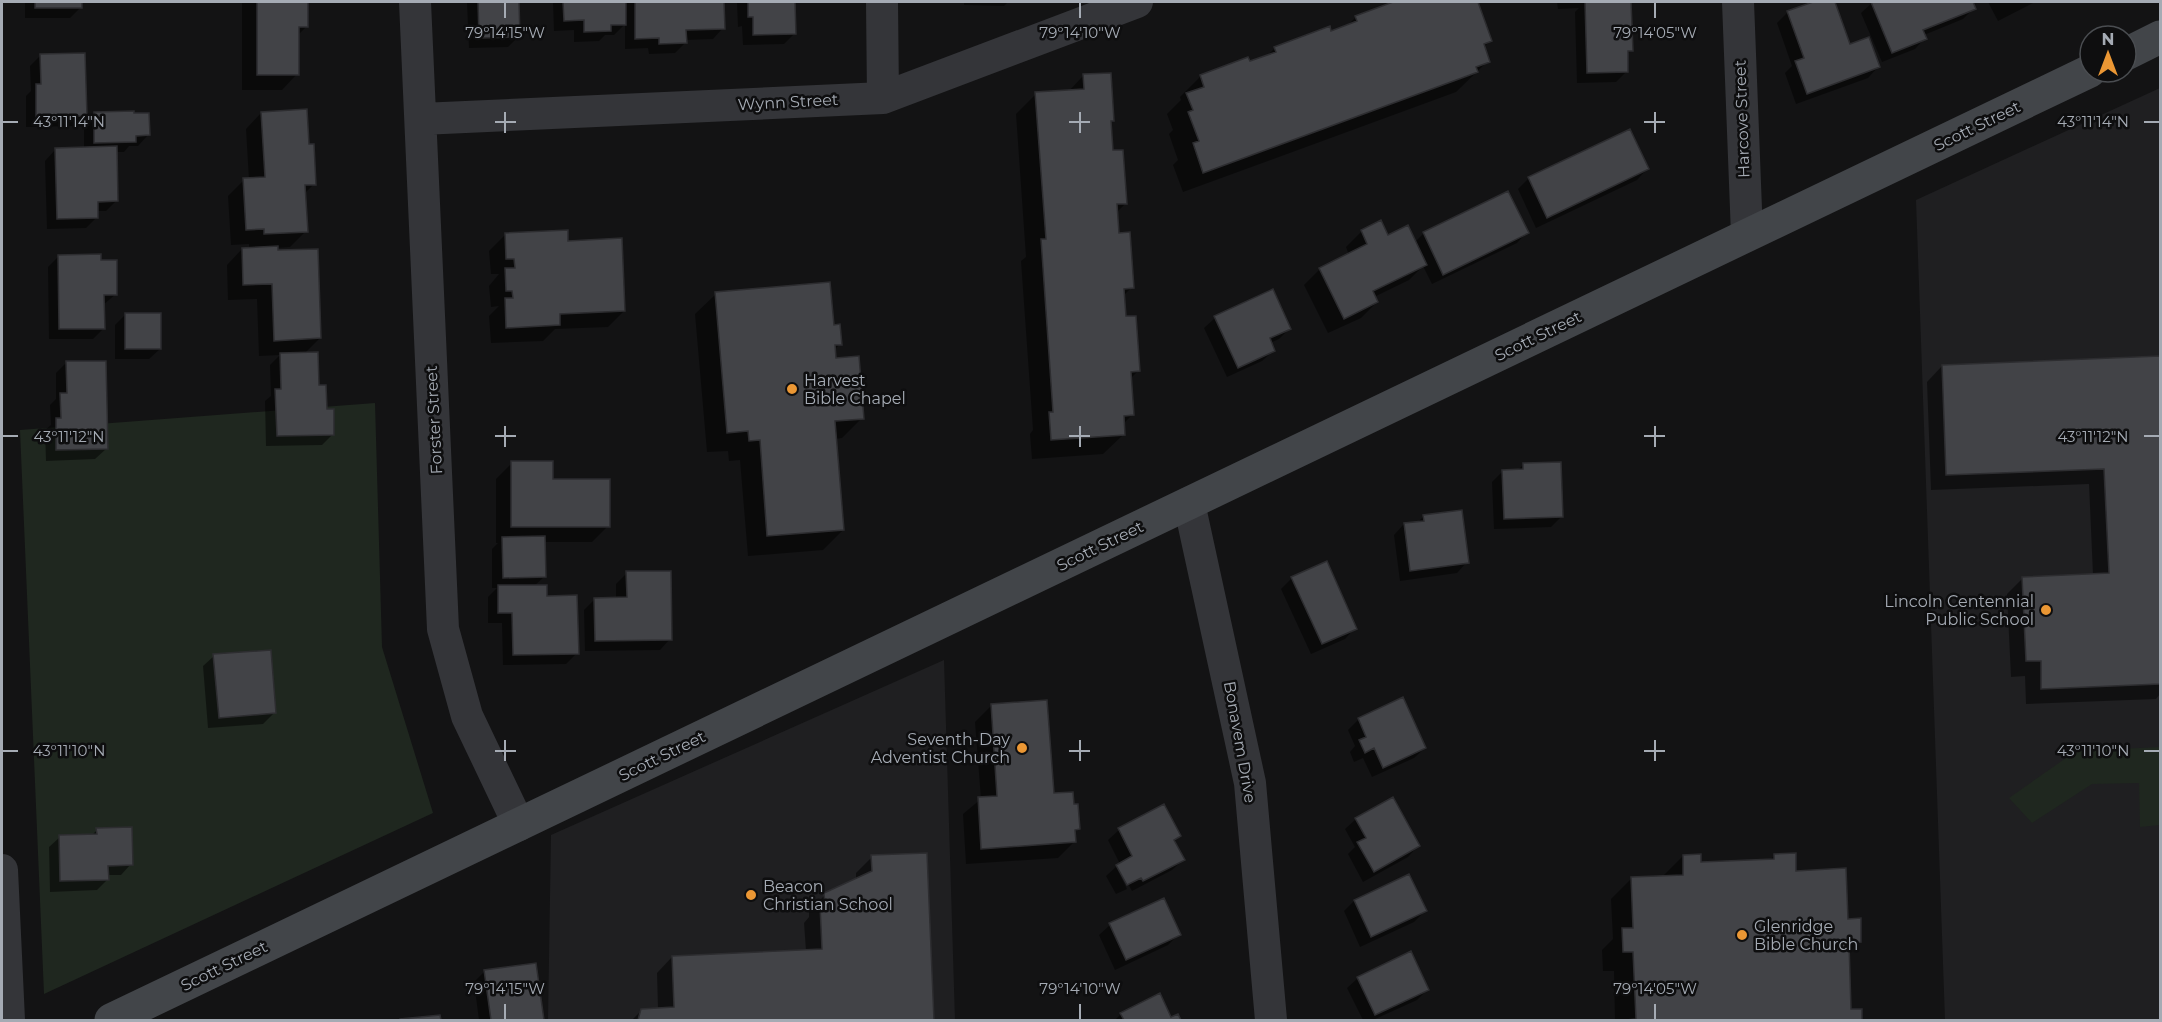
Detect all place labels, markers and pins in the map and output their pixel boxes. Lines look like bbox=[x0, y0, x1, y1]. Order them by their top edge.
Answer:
place label: Harvest Bible Chapel bbox=[804, 371, 906, 408]
marker: Harvest Bible Chapel bbox=[785, 382, 799, 396]
place label: Lincoln Centennial Public School bbox=[1884, 592, 2034, 629]
marker: Lincoln Centennial Public School bbox=[2039, 603, 2053, 617]
place label: Seventh-Day Adventist Church bbox=[871, 730, 1010, 767]
marker: Seventh-Day Adventist Church bbox=[1015, 741, 1029, 755]
place label: Beacon Christian School bbox=[763, 877, 893, 914]
marker: Beacon Christian School bbox=[744, 888, 758, 902]
place label: Glenridge Bible Church bbox=[1754, 917, 1858, 954]
marker: Glenridge Bible Church bbox=[1735, 928, 1749, 942]

